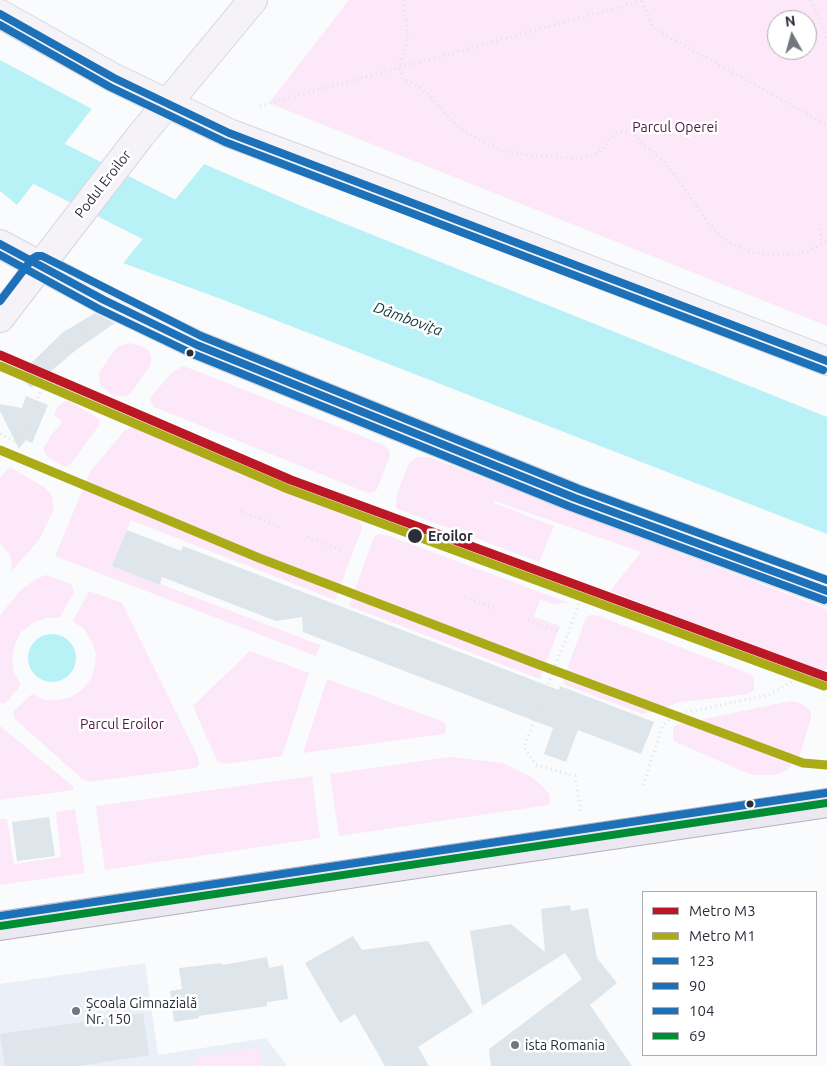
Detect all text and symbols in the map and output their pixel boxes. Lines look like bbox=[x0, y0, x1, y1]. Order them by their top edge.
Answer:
north arrow bbox=[767, 10, 817, 60]
text: N bbox=[784, 13, 796, 30]
park label: Parcul Operei bbox=[632, 119, 718, 135]
street label: Podul Eroilor bbox=[71, 147, 135, 221]
water label: Dâmbovița bbox=[371, 298, 445, 340]
unlabelled marker bbox=[185, 348, 195, 358]
marker: Eroilor bbox=[406, 527, 424, 545]
place label: Eroilor bbox=[428, 528, 473, 544]
park label: Parcul Eroilor bbox=[80, 716, 164, 732]
unlabelled marker bbox=[745, 799, 755, 809]
legend bbox=[642, 891, 817, 1056]
text: Metro M3 bbox=[689, 902, 756, 919]
text: Metro M1 bbox=[689, 927, 756, 944]
text: 123 bbox=[689, 952, 714, 969]
text: 90 bbox=[689, 977, 706, 994]
place label: Școala Gimnazială Nr. 150 bbox=[86, 995, 197, 1028]
text: 104 bbox=[689, 1002, 714, 1019]
marker: Școala Gimnazială Nr. 150 bbox=[70, 1005, 82, 1017]
text: 69 bbox=[689, 1027, 706, 1044]
place label: ista Romania bbox=[525, 1037, 605, 1053]
marker: ista Romania bbox=[509, 1039, 521, 1051]

